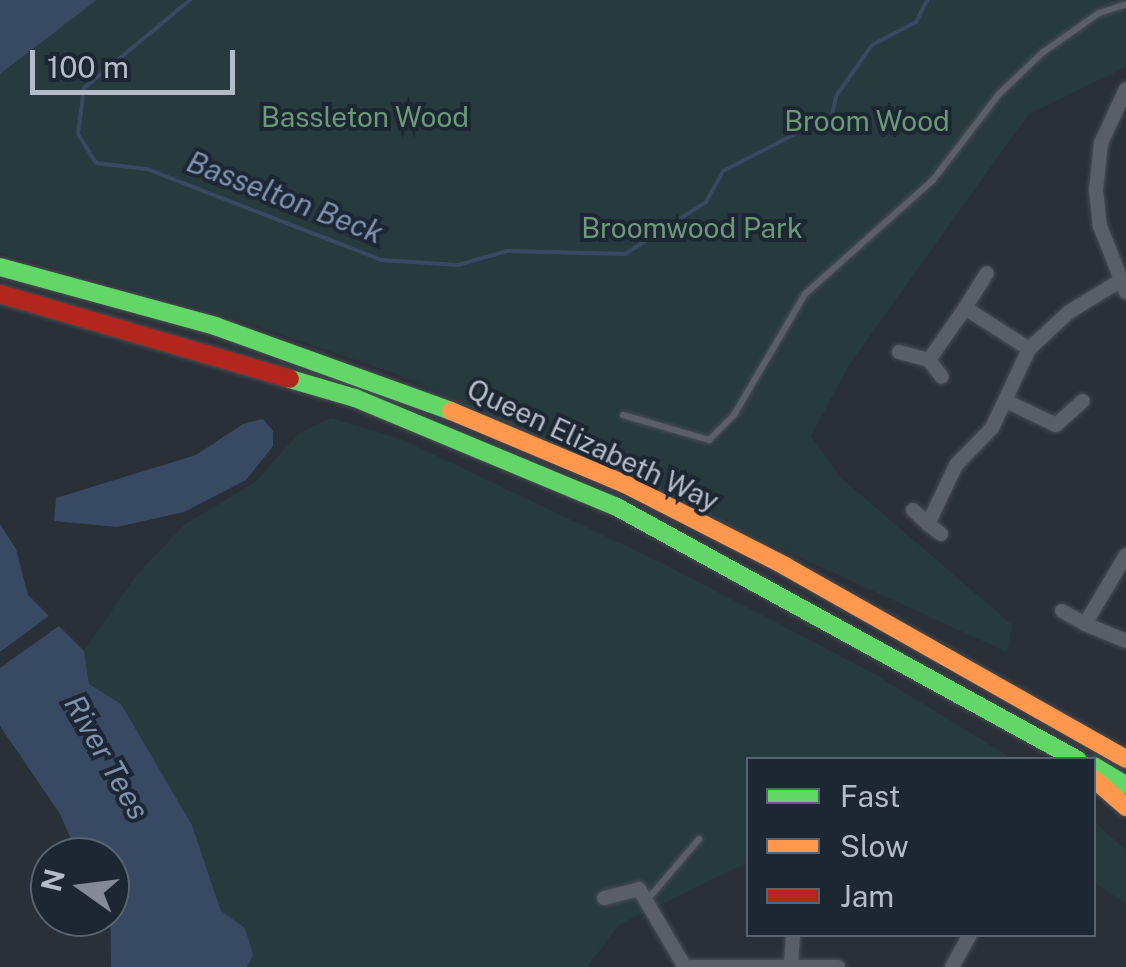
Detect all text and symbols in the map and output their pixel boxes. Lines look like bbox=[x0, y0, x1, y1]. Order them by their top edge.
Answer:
scale bar bbox=[35, 30, 240, 92]
text: 100 m bbox=[47, 49, 129, 85]
park label: Bassleton Wood bbox=[261, 100, 469, 134]
park label: Broom Wood bbox=[784, 104, 950, 138]
water label: Basselton Beck bbox=[182, 143, 388, 251]
park label: Broomwood Park bbox=[581, 211, 803, 245]
street label: Queen Elizabeth Way bbox=[462, 372, 724, 518]
water label: River Tees bbox=[57, 688, 157, 826]
legend bbox=[746, 757, 1096, 937]
text: Fast bbox=[840, 778, 900, 814]
text: Slow bbox=[840, 828, 909, 864]
north arrow bbox=[30, 837, 130, 937]
text: N bbox=[34, 865, 71, 895]
text: Jam bbox=[840, 878, 894, 914]

